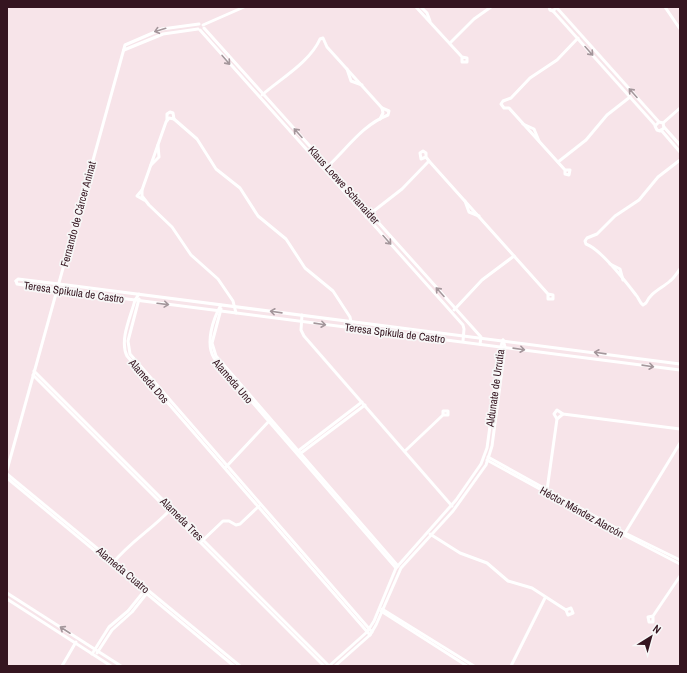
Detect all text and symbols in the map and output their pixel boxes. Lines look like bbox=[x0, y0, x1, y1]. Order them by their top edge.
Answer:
one-way arrow bbox=[154, 27, 167, 34]
one-way arrow bbox=[584, 46, 594, 56]
one-way arrow bbox=[221, 54, 230, 65]
one-way arrow bbox=[629, 88, 638, 98]
one-way arrow bbox=[293, 128, 302, 138]
street label: Klaus Loewe Schanaider bbox=[305, 143, 383, 227]
street label: Fernando de Cárcer Aninat bbox=[57, 159, 99, 268]
one-way arrow bbox=[382, 235, 391, 245]
street label: Teresa Spikula de Castro bbox=[23, 278, 125, 306]
one-way arrow bbox=[436, 287, 445, 297]
one-way arrow bbox=[157, 300, 170, 308]
one-way arrow bbox=[270, 308, 283, 316]
one-way arrow bbox=[313, 320, 326, 328]
street label: Teresa Spikula de Castro bbox=[344, 320, 446, 346]
one-way arrow bbox=[512, 345, 525, 353]
street label: Aldunate de Urrutia bbox=[482, 348, 507, 429]
one-way arrow bbox=[594, 349, 607, 357]
street label: Alameda Dos bbox=[125, 355, 172, 406]
street label: Alameda Uno bbox=[209, 355, 256, 406]
one-way arrow bbox=[641, 362, 654, 370]
street label: Héctor Méndez Alarcón bbox=[538, 483, 626, 541]
street label: Alameda Tres bbox=[157, 494, 207, 544]
street label: Alameda Cuatro bbox=[93, 543, 152, 596]
north arrow bbox=[631, 617, 671, 657]
text: N bbox=[650, 621, 664, 637]
one-way arrow bbox=[60, 626, 71, 634]

